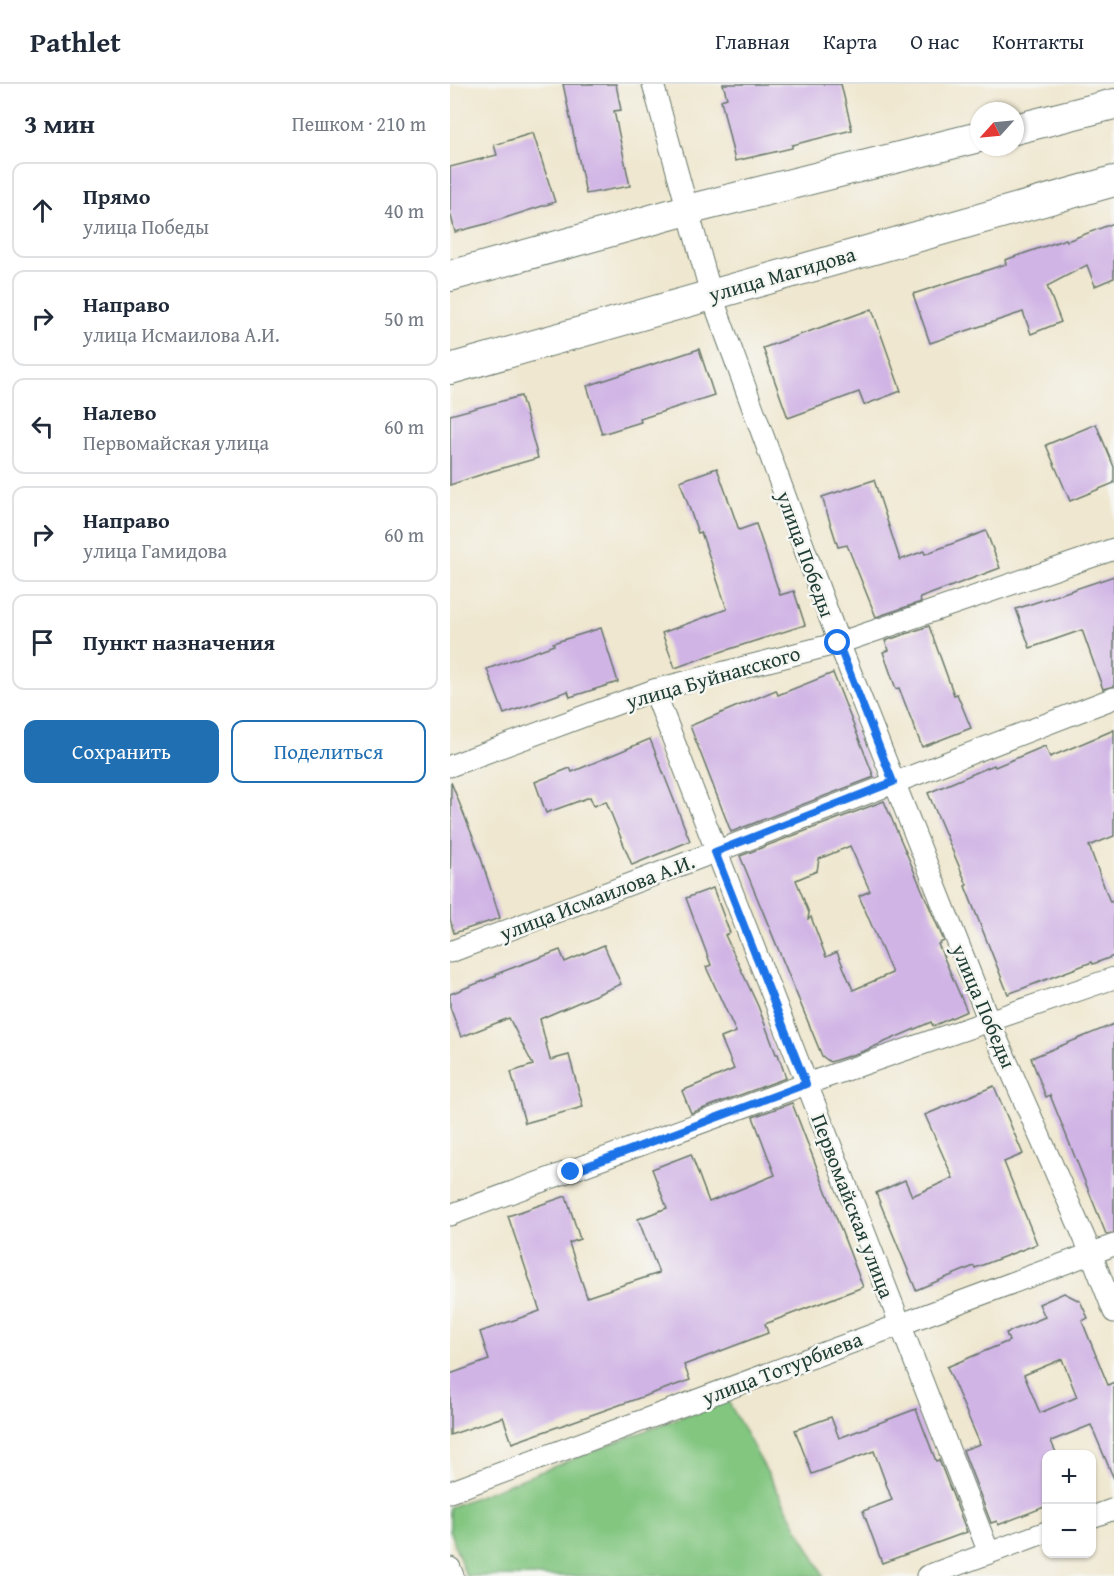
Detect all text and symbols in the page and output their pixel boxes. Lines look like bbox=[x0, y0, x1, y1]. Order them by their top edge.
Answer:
text: Pathlet bbox=[30, 21, 121, 62]
text: Главная bbox=[715, 26, 790, 57]
text: Карта bbox=[823, 26, 877, 57]
text: О нас bbox=[910, 26, 959, 57]
text: Контакты bbox=[992, 26, 1084, 57]
north arrow bbox=[970, 102, 1024, 156]
text: 3 мин bbox=[24, 104, 95, 143]
text: Пешком · 210 m bbox=[292, 109, 426, 138]
text: Прямо bbox=[83, 180, 150, 212]
icon: ahead bbox=[26, 194, 59, 227]
text: 40 m bbox=[384, 196, 424, 225]
text: улица Победы bbox=[83, 212, 209, 241]
street label: улица Магидова bbox=[704, 238, 859, 310]
text: Направо bbox=[83, 288, 170, 320]
icon: right bbox=[26, 302, 59, 335]
text: 50 m bbox=[384, 304, 424, 333]
text: улица Исмаилова А.И. bbox=[83, 320, 280, 349]
text: Налево bbox=[83, 396, 156, 428]
icon: left bbox=[26, 410, 59, 443]
text: 60 m bbox=[384, 412, 424, 441]
text: Первомайская улица bbox=[83, 428, 269, 457]
street label: улица Победы bbox=[768, 486, 843, 622]
text: Направо bbox=[83, 504, 170, 536]
icon: right bbox=[26, 518, 59, 551]
text: 60 m bbox=[384, 520, 424, 549]
text: улица Гамидова bbox=[83, 536, 227, 565]
icon: arrive bbox=[26, 626, 59, 659]
text: Пункт назначения bbox=[83, 626, 275, 658]
route start bbox=[824, 629, 850, 655]
street label: улица Буйнакского bbox=[621, 637, 804, 717]
button: Сохранить bbox=[24, 720, 219, 783]
button: Поделиться bbox=[231, 720, 426, 783]
street label: улица Исмаилова А.И. bbox=[494, 846, 699, 949]
street label: улица Победы bbox=[943, 938, 1024, 1073]
street label: Первомайская улица bbox=[804, 1109, 902, 1303]
route end bbox=[557, 1158, 583, 1184]
street label: улица Тотурбиева bbox=[696, 1323, 867, 1413]
map controls bbox=[1042, 1450, 1096, 1558]
button: + bbox=[1042, 1450, 1096, 1504]
button: − bbox=[1042, 1504, 1096, 1558]

